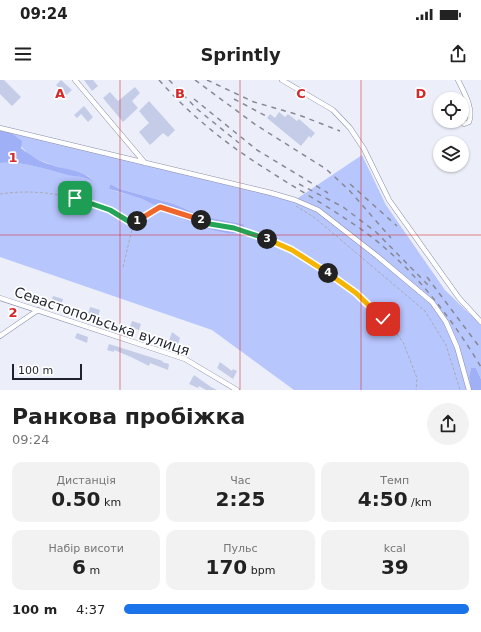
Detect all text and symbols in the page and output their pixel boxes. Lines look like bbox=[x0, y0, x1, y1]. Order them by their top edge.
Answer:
text: 09:24 bbox=[20, 5, 68, 23]
icon: menu bbox=[12, 43, 34, 65]
icon: share bbox=[447, 43, 469, 65]
text: Sprintly bbox=[200, 44, 281, 65]
text: A bbox=[55, 86, 65, 101]
text: B bbox=[175, 86, 185, 101]
text: C bbox=[296, 86, 306, 101]
text: D bbox=[416, 86, 427, 101]
map controls bbox=[433, 92, 469, 172]
button: locate bbox=[433, 92, 469, 128]
button: layers bbox=[433, 136, 469, 172]
text: 1 bbox=[8, 150, 18, 165]
pin bbox=[58, 181, 92, 215]
icon: arrive bbox=[64, 187, 86, 209]
pin: 2 bbox=[191, 210, 211, 230]
pin: 1 bbox=[127, 211, 147, 231]
text: 2 bbox=[197, 213, 205, 226]
text: 1 bbox=[133, 214, 141, 227]
pin: 3 bbox=[257, 229, 277, 249]
text: 3 bbox=[263, 232, 271, 245]
pin: 4 bbox=[318, 263, 338, 283]
text: 4 bbox=[324, 266, 332, 279]
street label: Севастопольська вулиця bbox=[12, 283, 192, 359]
pin bbox=[366, 302, 400, 336]
text: 2 bbox=[8, 305, 18, 320]
icon: check bbox=[372, 308, 394, 330]
scale bar bbox=[12, 362, 82, 381]
text: 100 m bbox=[18, 364, 53, 377]
button: share bbox=[427, 403, 469, 445]
text: Ранкова пробіжка bbox=[12, 404, 245, 429]
text: 09:24 bbox=[12, 432, 49, 447]
text: Дистанція bbox=[57, 474, 116, 487]
text: Час bbox=[230, 474, 251, 487]
text: Темп bbox=[380, 474, 409, 487]
text: 0.50 bbox=[51, 487, 101, 511]
text: 2:25 bbox=[216, 487, 265, 511]
text: 4:50 bbox=[358, 487, 408, 511]
text: km bbox=[101, 496, 121, 509]
text: /km bbox=[408, 496, 432, 509]
text: Набір висоти bbox=[49, 542, 124, 555]
text: Пульс bbox=[223, 542, 258, 555]
text: kcal bbox=[384, 542, 406, 555]
text: 6 bbox=[72, 555, 86, 579]
text: 170 bbox=[206, 555, 247, 579]
text: 39 bbox=[381, 555, 409, 579]
text: m bbox=[86, 564, 100, 577]
text: bpm bbox=[247, 564, 275, 577]
text: 100 m bbox=[12, 602, 57, 617]
text: 4:37 bbox=[76, 602, 105, 617]

